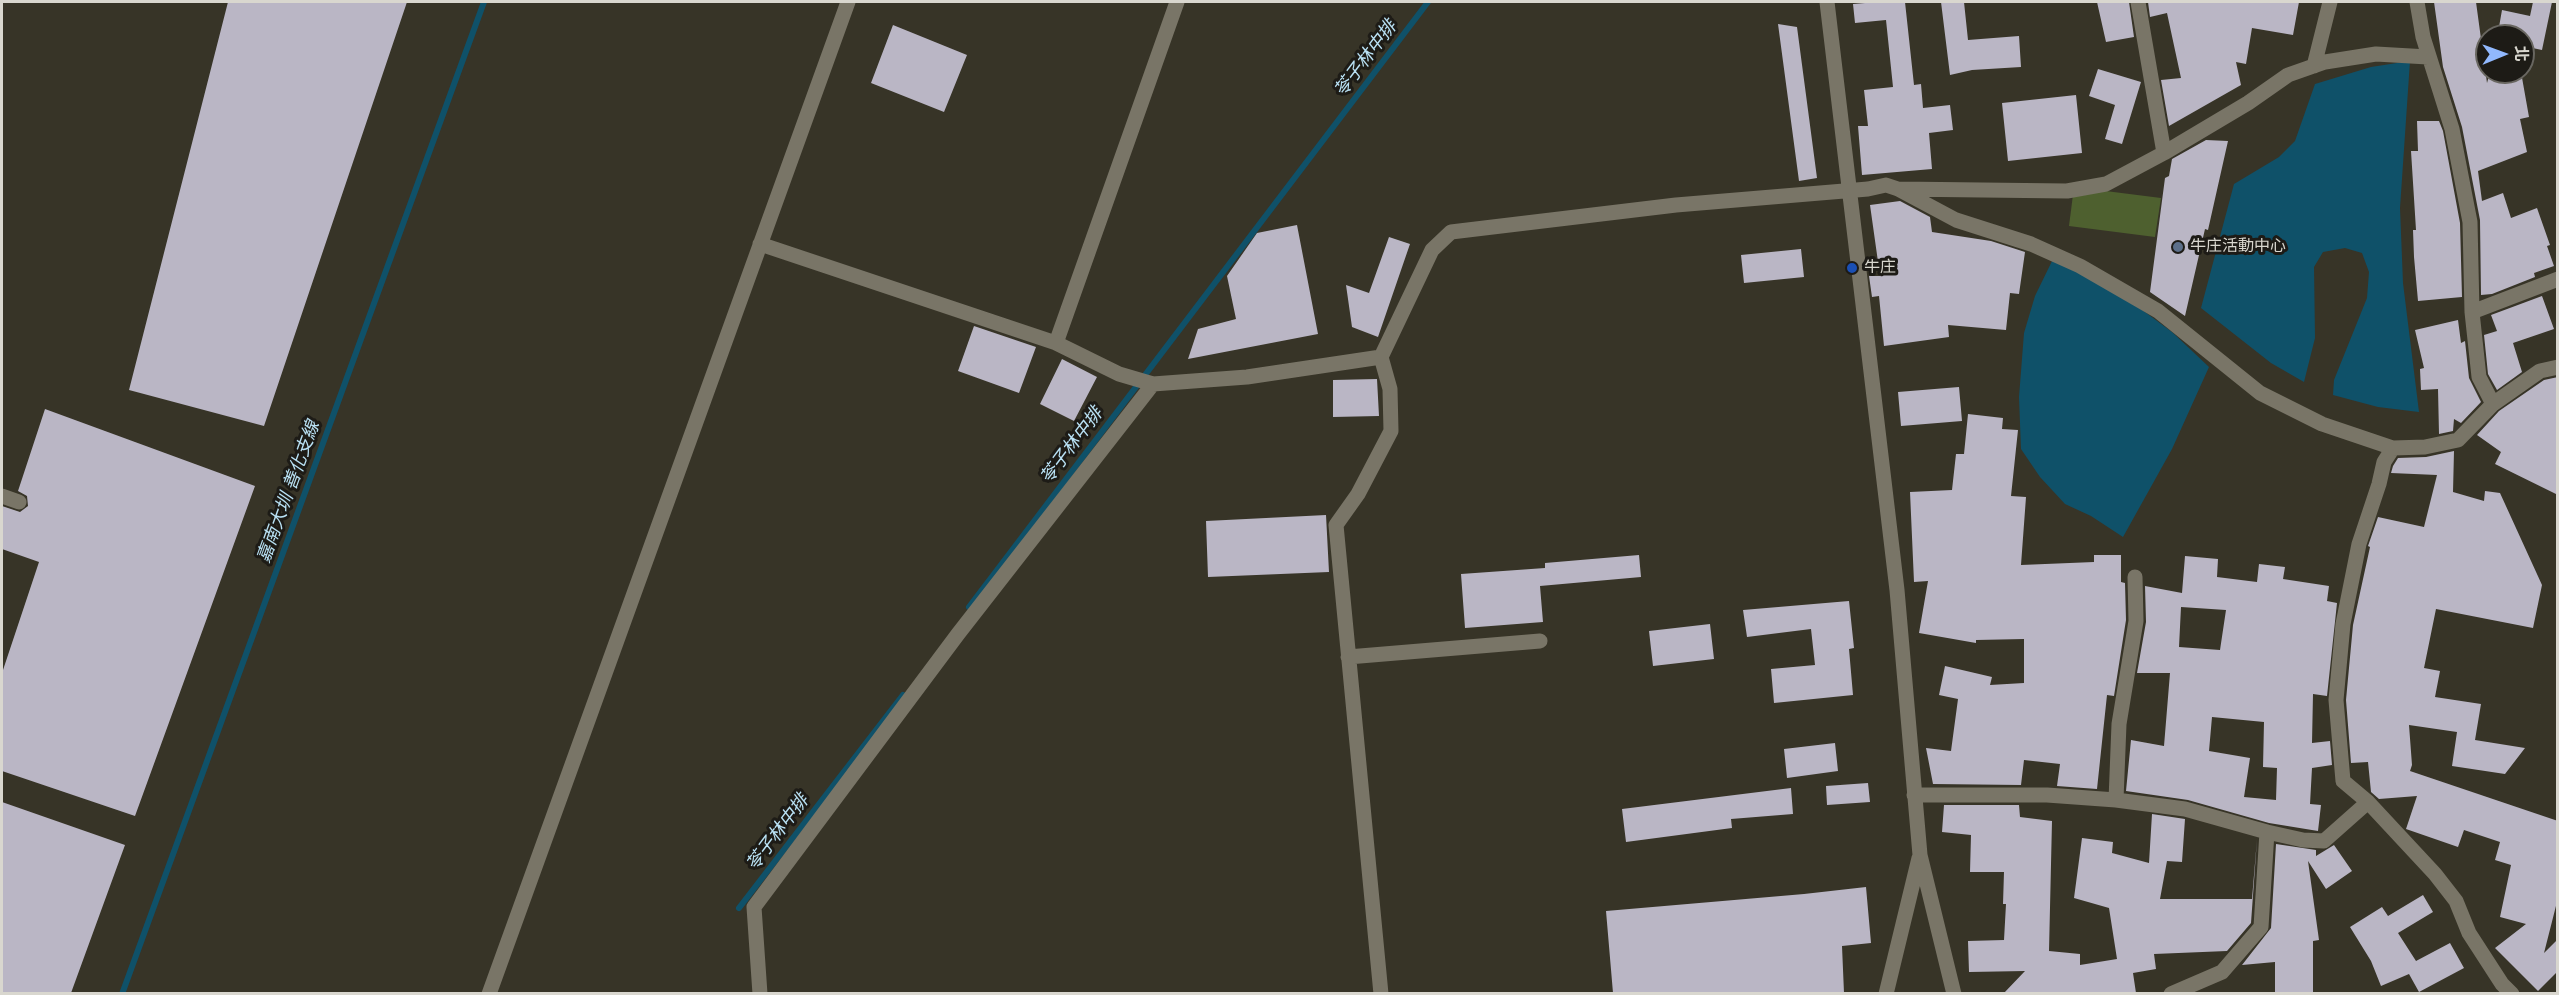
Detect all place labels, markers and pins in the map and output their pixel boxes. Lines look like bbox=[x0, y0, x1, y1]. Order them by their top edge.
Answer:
place label: 牛庄活動中心 bbox=[2190, 237, 2286, 257]
marker: 牛庄活動中心 bbox=[2171, 240, 2185, 254]
place label: 牛庄 bbox=[1864, 258, 1896, 278]
marker: 牛庄 bbox=[1845, 261, 1859, 275]

